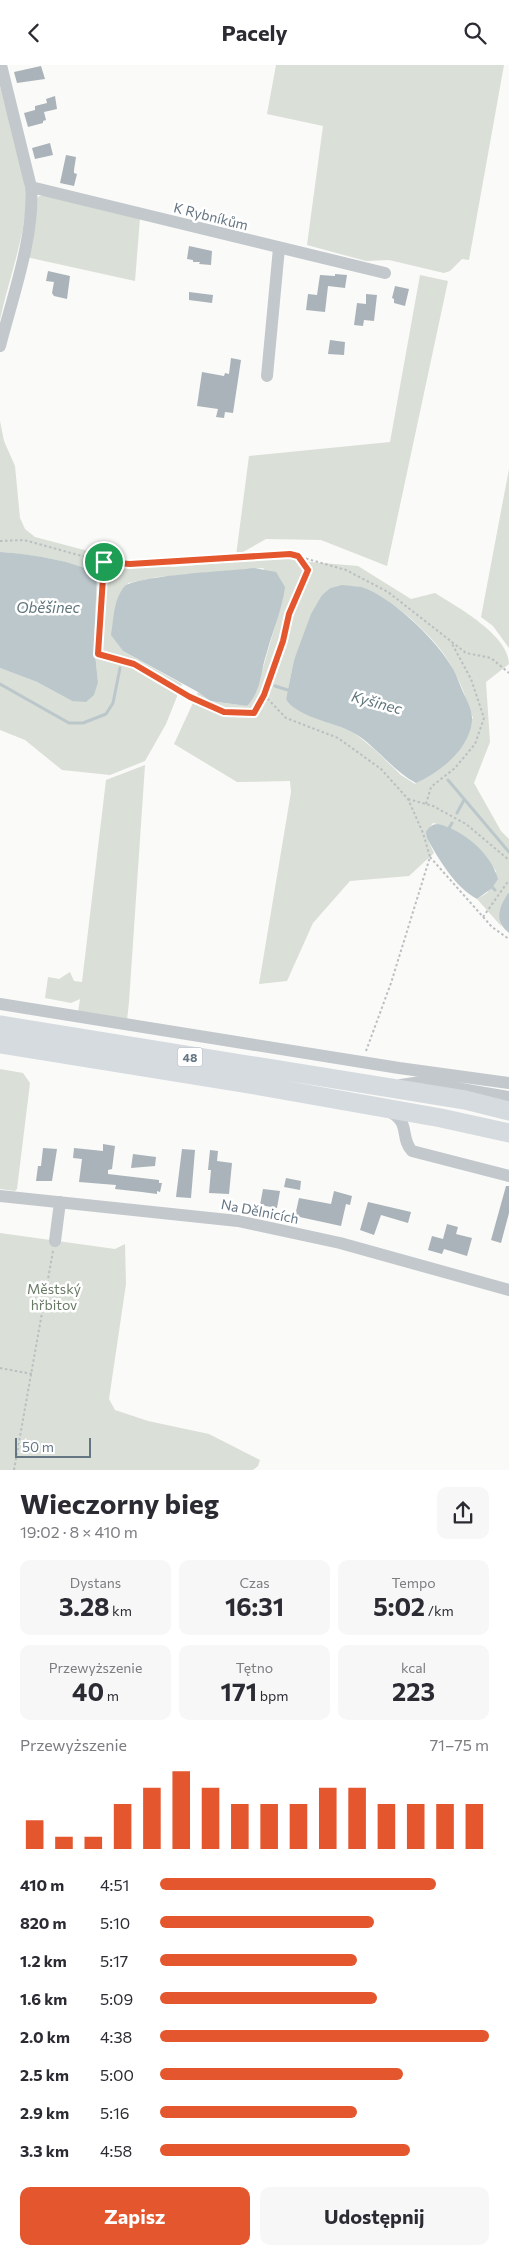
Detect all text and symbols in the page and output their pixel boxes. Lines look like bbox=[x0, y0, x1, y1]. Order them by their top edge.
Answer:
icon: back bbox=[20, 19, 48, 47]
text: Pacely bbox=[221, 19, 288, 46]
icon: search bbox=[461, 19, 489, 47]
street label: K Rybníkům bbox=[172, 199, 250, 233]
pin bbox=[83, 541, 125, 583]
icon: arrive bbox=[90, 548, 118, 576]
water label: Oběšinec bbox=[16, 598, 80, 616]
water label: Kyšinec bbox=[350, 687, 405, 718]
road number: 48 bbox=[178, 1047, 202, 1067]
street label: Na Dělnicích bbox=[220, 1195, 300, 1227]
park label: Městský hřbitov bbox=[27, 1280, 81, 1313]
scale bar bbox=[15, 1435, 91, 1458]
text: 50 m bbox=[22, 1438, 54, 1455]
text: Wieczorny bieg bbox=[20, 1486, 219, 1520]
button: share bbox=[437, 1487, 489, 1539]
text: 19:02 · 8 × 410 m bbox=[20, 1522, 138, 1541]
text: Dystans bbox=[70, 1574, 121, 1591]
text: Czas bbox=[239, 1574, 270, 1591]
text: Tempo bbox=[391, 1574, 436, 1591]
text: 3.28 bbox=[59, 1591, 109, 1621]
text: 16:31 bbox=[225, 1591, 284, 1621]
text: 5:02 bbox=[373, 1591, 425, 1621]
text: km bbox=[109, 1602, 132, 1619]
text: /km bbox=[425, 1602, 454, 1619]
text: Przewyższenie bbox=[49, 1659, 142, 1676]
text: Tętno bbox=[236, 1659, 273, 1676]
text: kcal bbox=[401, 1659, 426, 1676]
text: 40 bbox=[72, 1676, 104, 1706]
text: 171 bbox=[221, 1676, 257, 1706]
text: 223 bbox=[392, 1676, 435, 1706]
text: m bbox=[104, 1687, 119, 1704]
text: bpm bbox=[257, 1687, 288, 1704]
text: Przewyższenie bbox=[20, 1735, 127, 1754]
text: 71–75 m bbox=[430, 1735, 489, 1754]
text: 410 m bbox=[20, 1875, 64, 1894]
text: 4:51 bbox=[100, 1875, 129, 1894]
text: 820 m bbox=[20, 1913, 66, 1932]
text: 5:10 bbox=[100, 1913, 130, 1932]
text: 1.2 km bbox=[20, 1951, 67, 1970]
text: 5:17 bbox=[100, 1951, 128, 1970]
text: 1.6 km bbox=[20, 1989, 67, 2008]
text: 5:09 bbox=[100, 1989, 133, 2008]
text: 2.0 km bbox=[20, 2027, 70, 2046]
text: 4:38 bbox=[100, 2027, 132, 2046]
text: 2.5 km bbox=[20, 2065, 69, 2084]
text: 5:00 bbox=[100, 2065, 134, 2084]
text: 2.9 km bbox=[20, 2103, 69, 2122]
text: 5:16 bbox=[100, 2103, 130, 2122]
text: 3.3 km bbox=[20, 2141, 69, 2160]
text: 4:58 bbox=[100, 2141, 132, 2160]
button: Zapisz bbox=[20, 2187, 250, 2245]
button: Udostępnij bbox=[260, 2187, 489, 2245]

